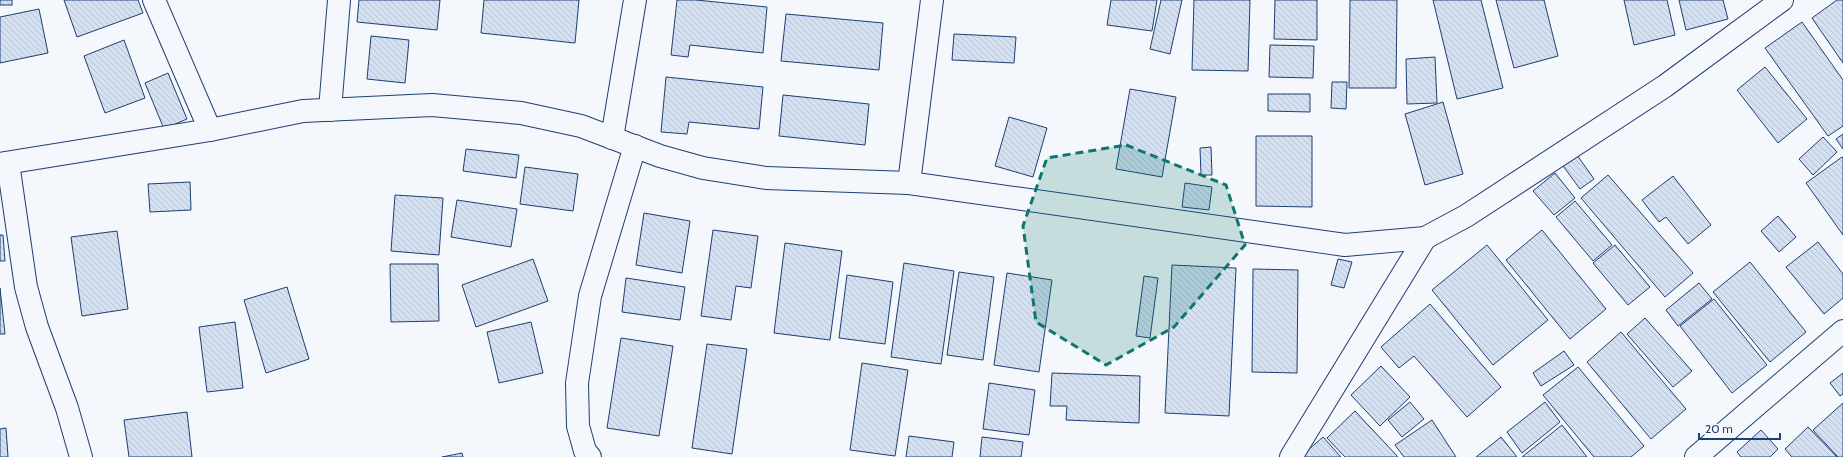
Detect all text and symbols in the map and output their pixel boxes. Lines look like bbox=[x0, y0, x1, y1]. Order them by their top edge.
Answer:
scale bar bbox=[1699, 415, 1780, 441]
text: 20 m bbox=[1705, 421, 1733, 436]

